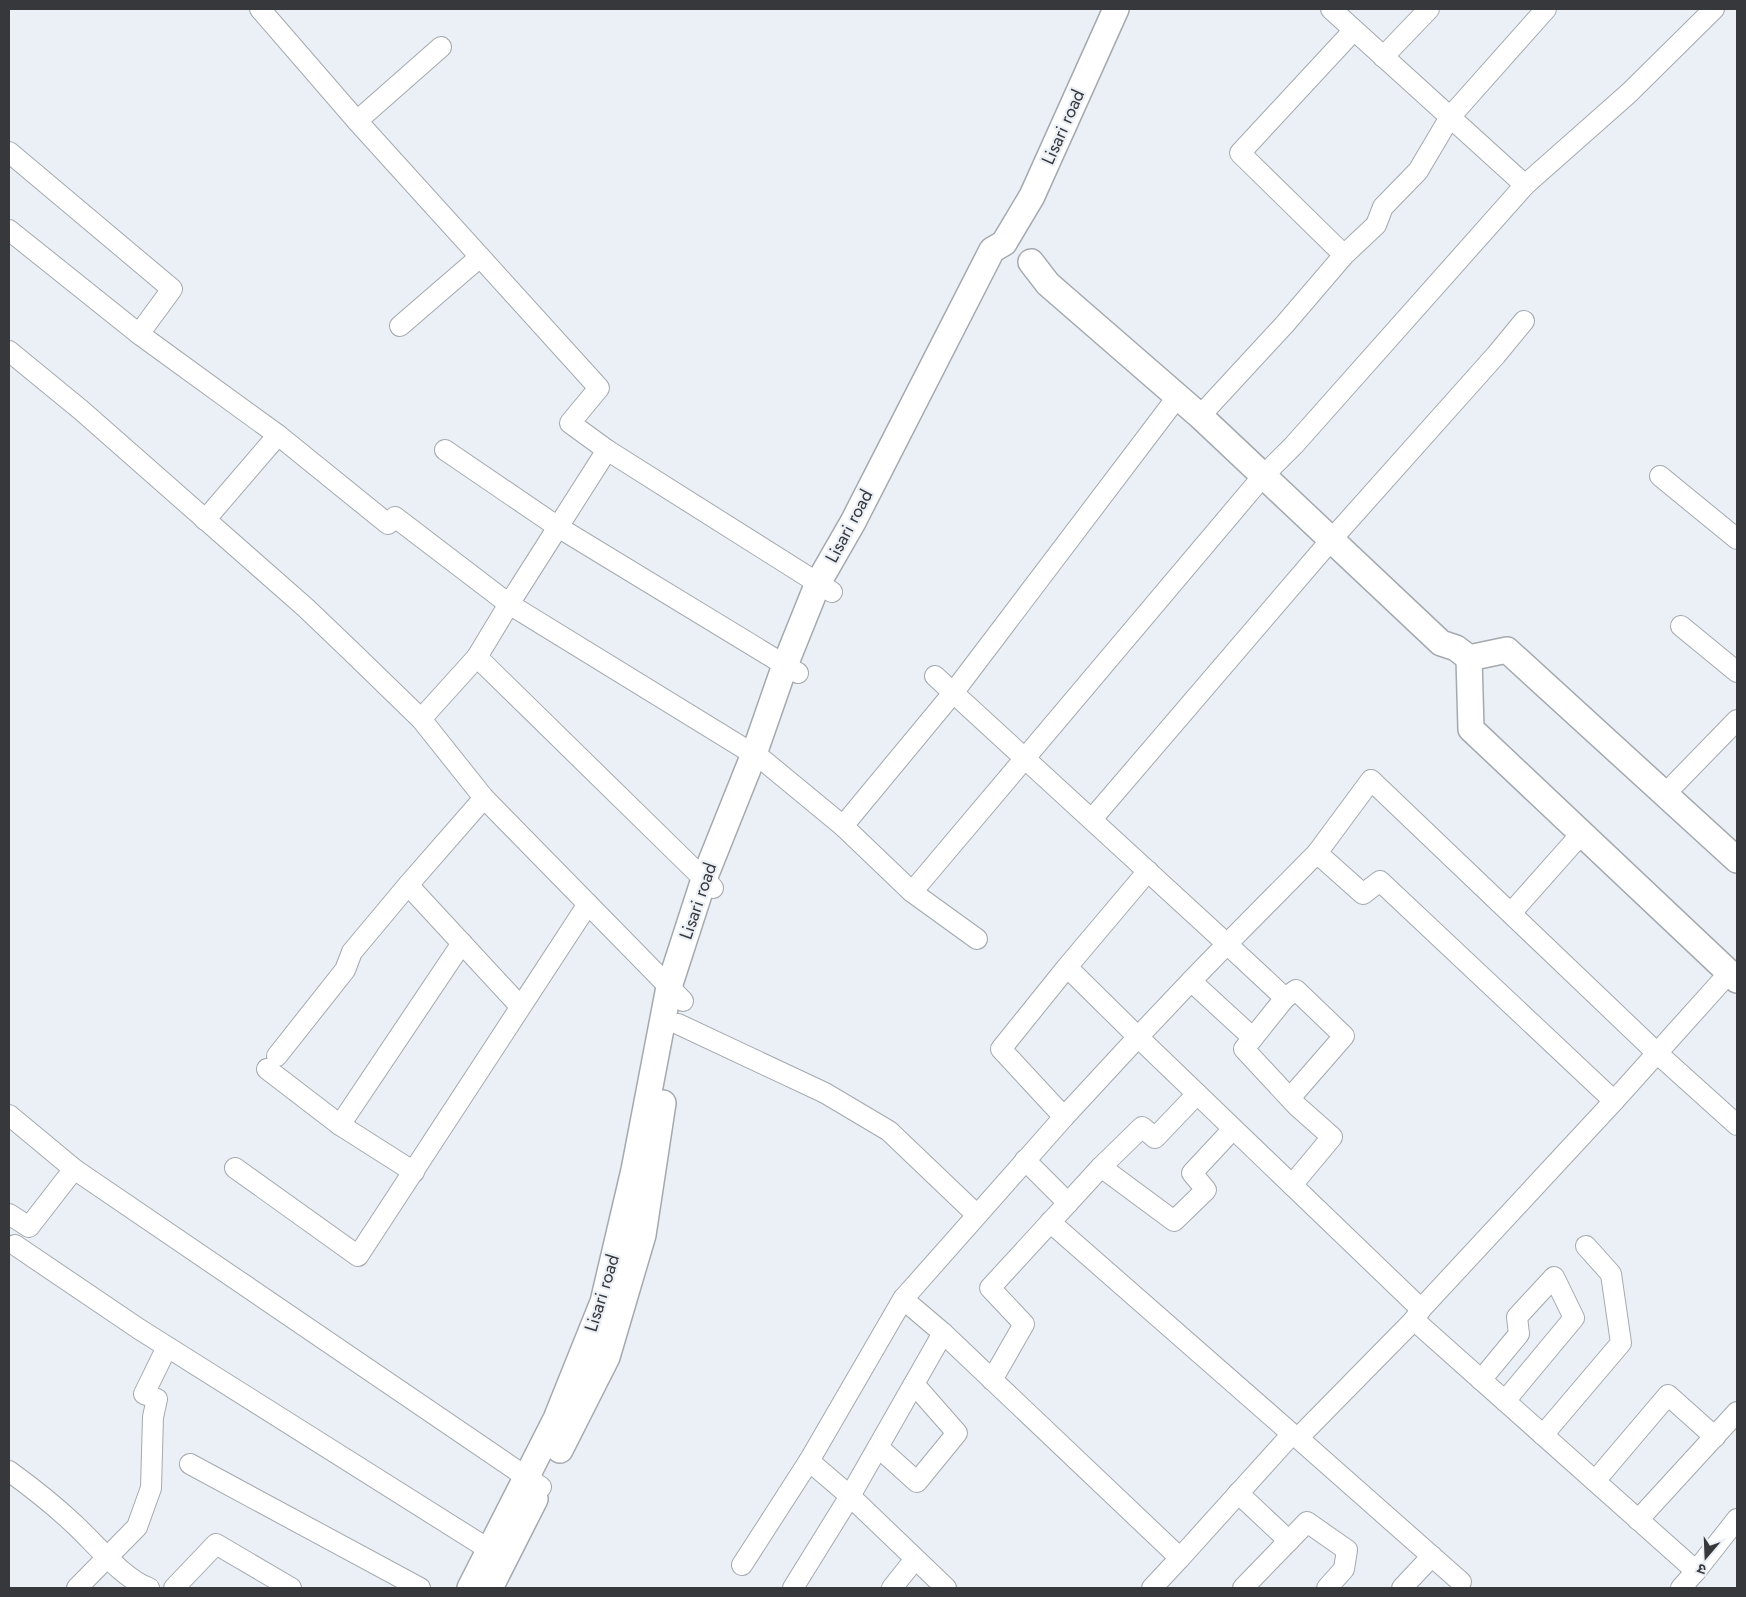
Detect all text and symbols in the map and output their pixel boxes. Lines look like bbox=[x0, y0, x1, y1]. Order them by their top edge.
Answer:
street label: Lisari road bbox=[1035, 85, 1091, 169]
street label: Lisari road bbox=[819, 485, 879, 567]
street label: Lisari road bbox=[673, 859, 723, 943]
street label: Lisari road bbox=[578, 1251, 626, 1335]
north arrow bbox=[1681, 1532, 1731, 1582]
text: उ bbox=[1694, 1558, 1709, 1580]

